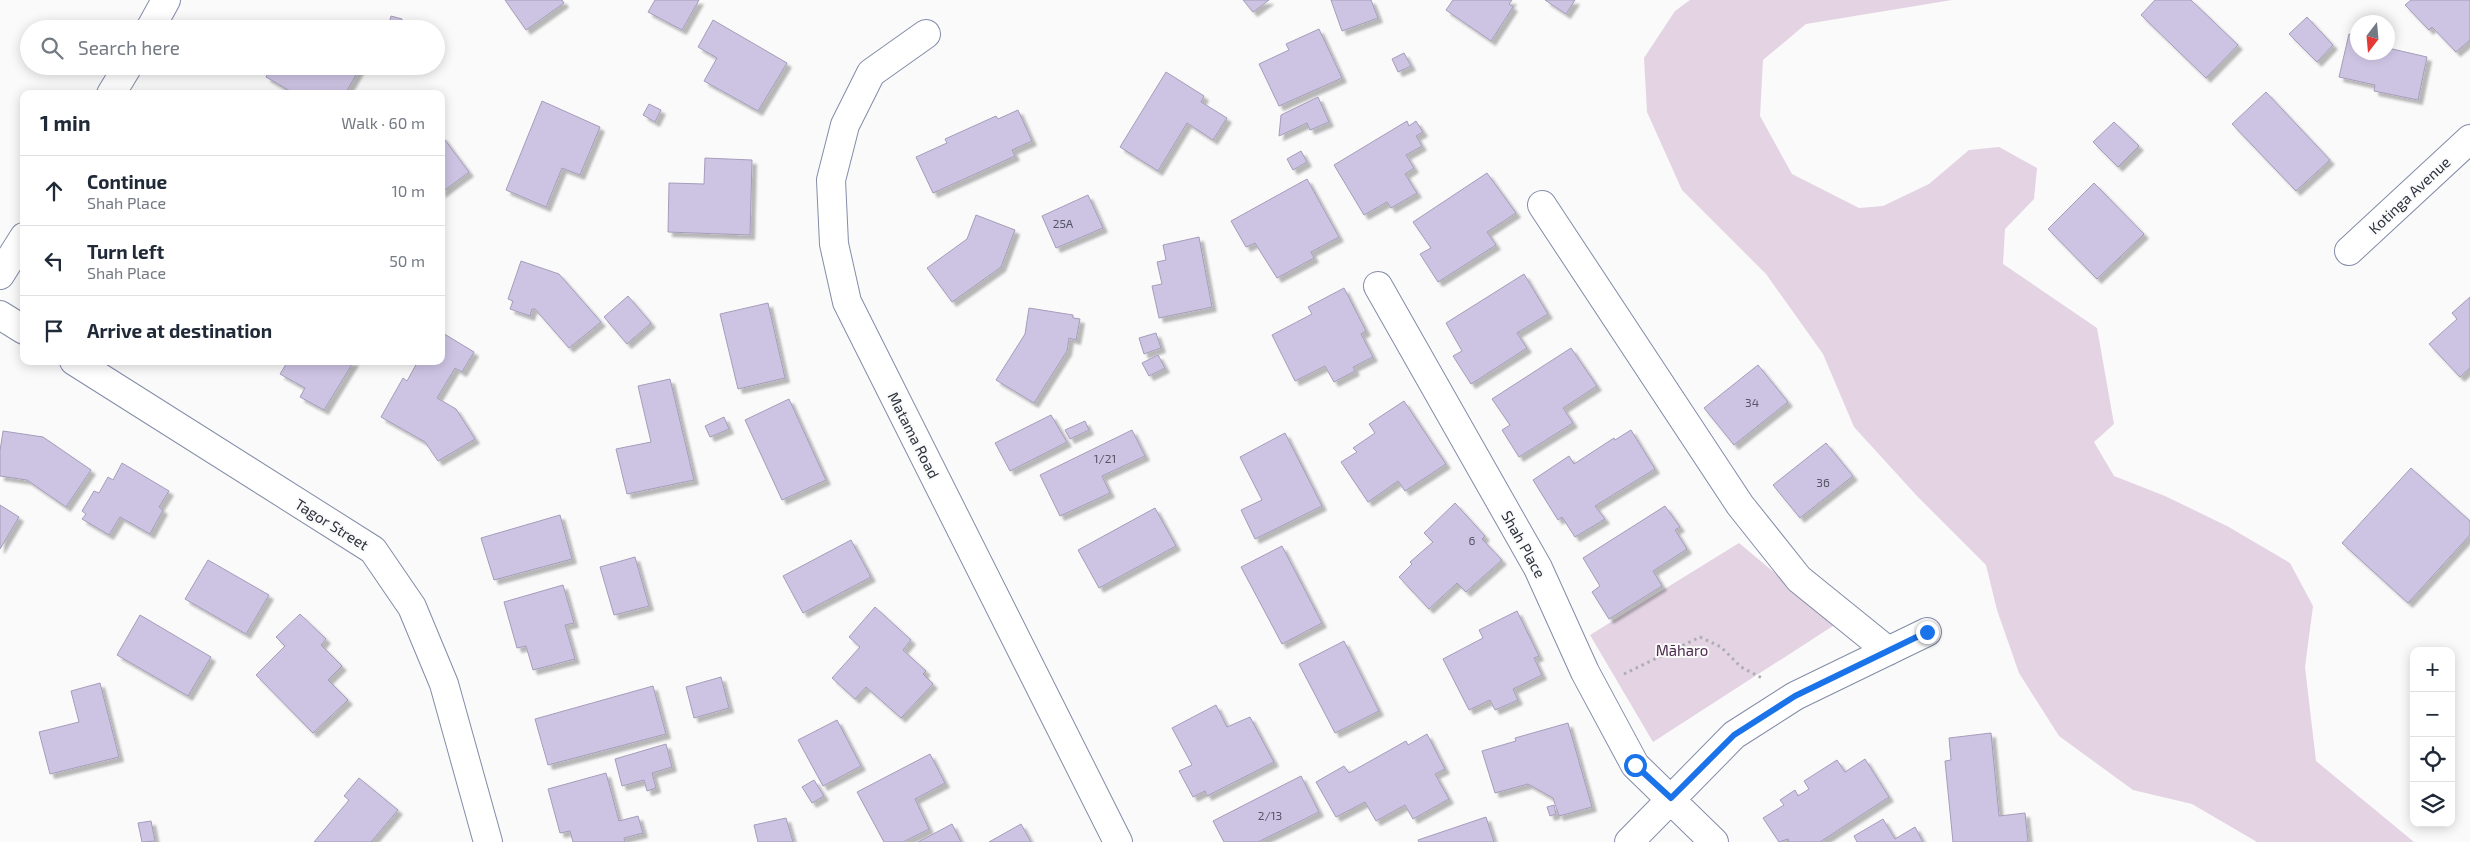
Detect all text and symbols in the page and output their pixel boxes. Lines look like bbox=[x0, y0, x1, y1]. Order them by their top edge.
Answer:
north arrow bbox=[2350, 15, 2395, 60]
search box bbox=[20, 20, 445, 75]
icon: search bbox=[38, 34, 66, 62]
text: Search here bbox=[78, 36, 180, 59]
text: 1 min bbox=[40, 110, 91, 135]
text: Walk · 60 m bbox=[341, 113, 425, 132]
street label: Kotinga Avenue bbox=[2364, 153, 2454, 237]
text: Continue bbox=[87, 170, 167, 193]
icon: ahead bbox=[40, 177, 68, 205]
text: 10 m bbox=[391, 181, 425, 200]
text: Shah Place bbox=[87, 193, 166, 212]
house number: 25A bbox=[1053, 216, 1074, 230]
text: Turn left bbox=[87, 240, 164, 263]
icon: left bbox=[40, 247, 68, 275]
text: 50 m bbox=[389, 251, 425, 270]
text: Shah Place bbox=[87, 263, 166, 282]
icon: arrive bbox=[40, 317, 68, 345]
text: Arrive at destination bbox=[87, 319, 272, 342]
street label: Matama Road bbox=[885, 389, 943, 481]
house number: 34 bbox=[1745, 395, 1759, 409]
house number: 1/21 bbox=[1094, 451, 1116, 465]
house number: 36 bbox=[1816, 475, 1830, 489]
street label: Tagor Street bbox=[292, 494, 372, 554]
street label: Shah Place bbox=[1498, 507, 1550, 581]
house number: 6 bbox=[1469, 533, 1476, 547]
route end bbox=[1916, 621, 1939, 644]
park label: Māharo bbox=[1656, 641, 1708, 659]
map controls bbox=[2410, 647, 2455, 827]
button: + bbox=[2410, 647, 2455, 692]
button: − bbox=[2410, 692, 2455, 737]
button: locate bbox=[2410, 737, 2455, 782]
route start bbox=[1624, 754, 1647, 777]
button: layers bbox=[2410, 782, 2455, 827]
house number: 2/13 bbox=[1258, 808, 1282, 822]

